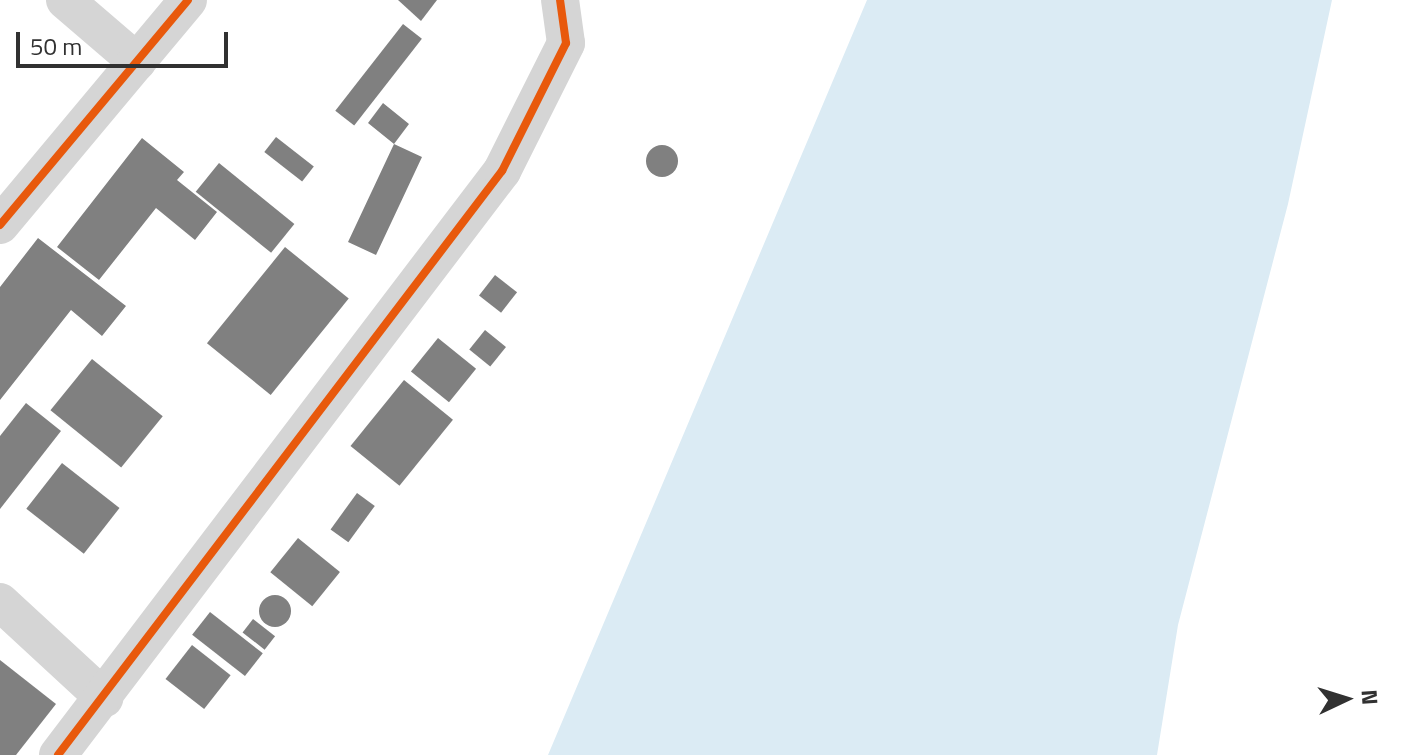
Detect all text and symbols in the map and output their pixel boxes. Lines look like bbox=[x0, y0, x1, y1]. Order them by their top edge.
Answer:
scale bar bbox=[20, 16, 232, 66]
text: 50 m bbox=[30, 28, 82, 64]
north arrow bbox=[1306, 659, 1386, 739]
text: N bbox=[1352, 689, 1387, 706]

